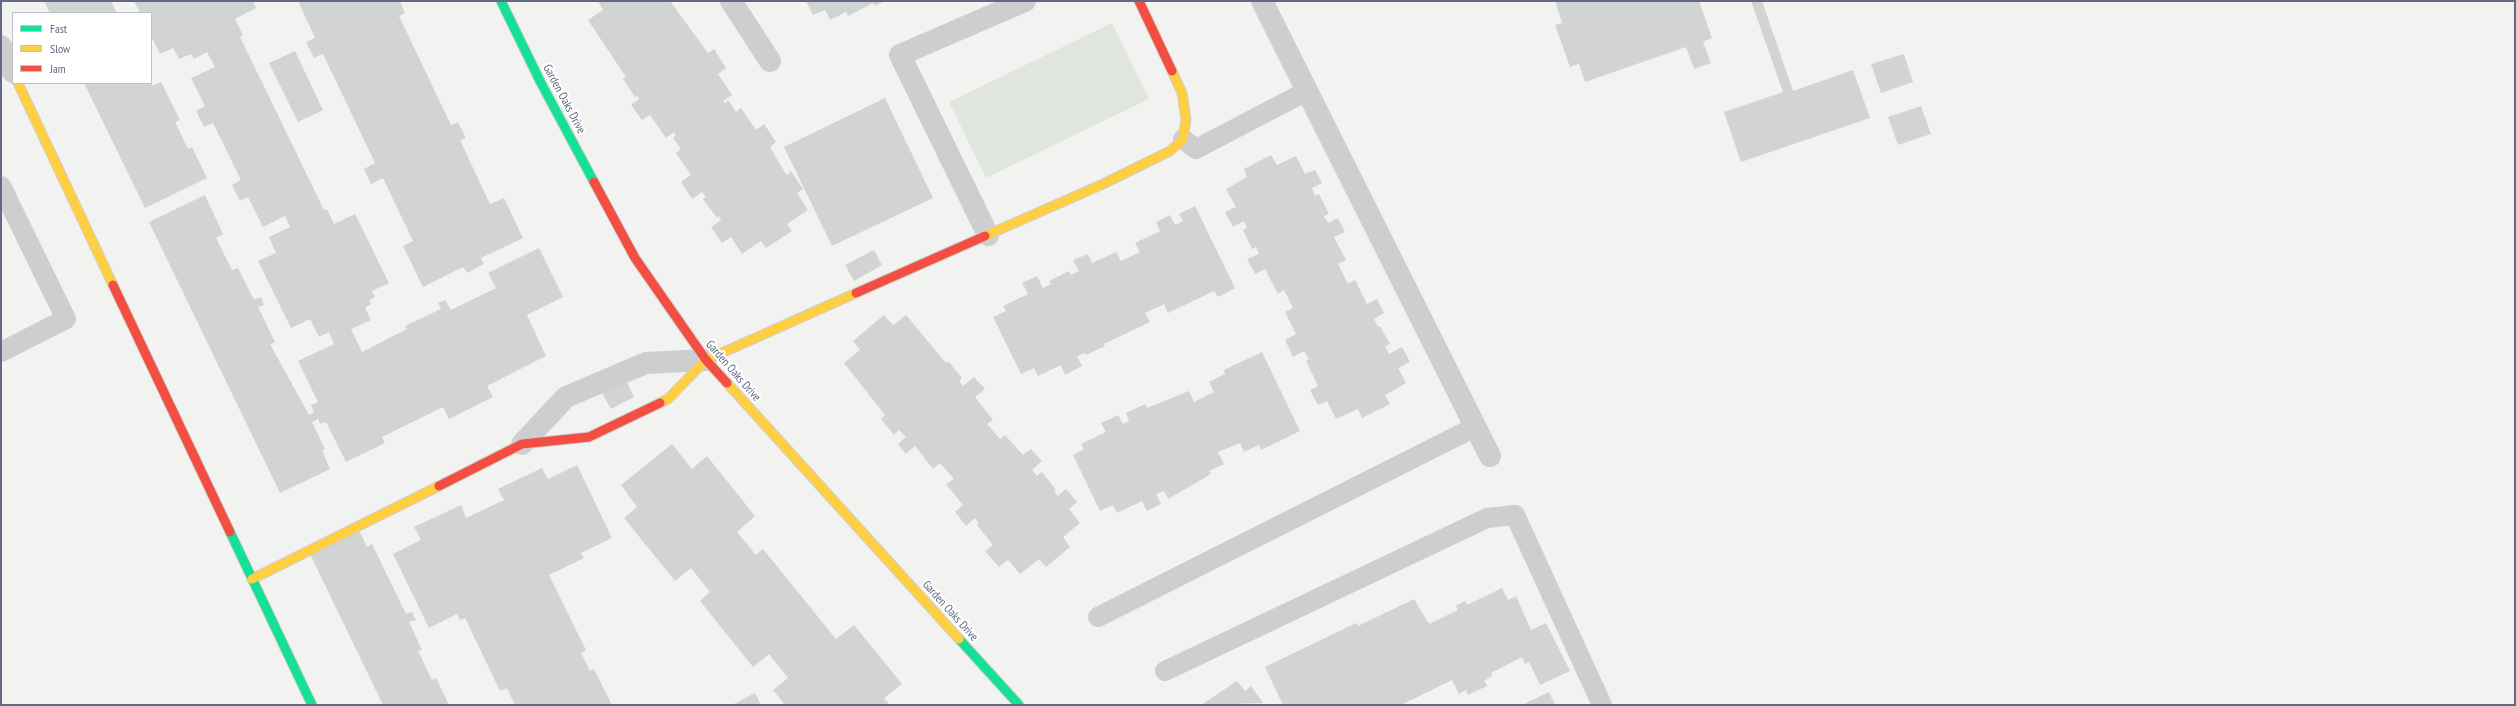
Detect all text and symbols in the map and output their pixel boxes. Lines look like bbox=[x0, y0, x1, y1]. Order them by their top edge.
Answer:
legend bbox=[12, 12, 152, 84]
text: Fast bbox=[50, 21, 67, 36]
text: Slow bbox=[50, 41, 70, 56]
text: Jam bbox=[50, 61, 66, 76]
street label: Garden Oaks Drive bbox=[540, 62, 588, 136]
street label: Garden Oaks Drive bbox=[703, 337, 763, 405]
street label: Garden Oaks Drive bbox=[919, 578, 981, 644]

